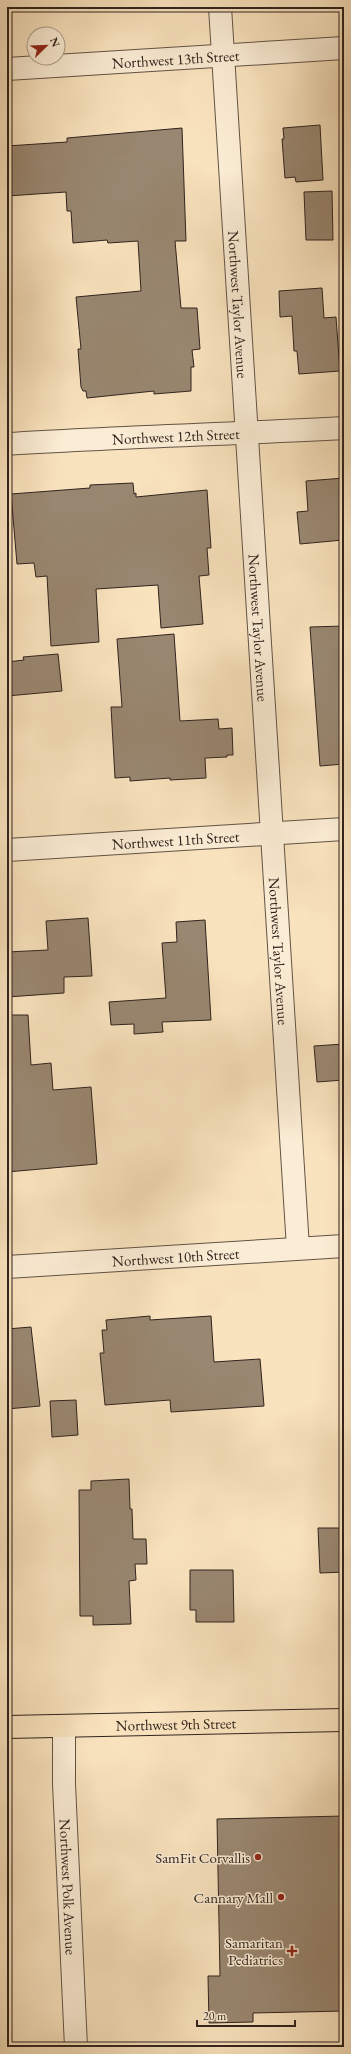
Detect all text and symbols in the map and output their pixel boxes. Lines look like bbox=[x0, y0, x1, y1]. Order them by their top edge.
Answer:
north arrow bbox=[26, 26, 66, 66]
text: N bbox=[47, 35, 63, 49]
street label: Northwest 13th Street bbox=[111, 45, 240, 72]
street label: Northwest Taylor Avenue bbox=[225, 230, 253, 379]
street label: Northwest 12th Street bbox=[112, 423, 240, 448]
street label: Northwest Taylor Avenue bbox=[245, 553, 273, 702]
street label: Northwest 11th Street bbox=[111, 826, 240, 853]
street label: Northwest Taylor Avenue bbox=[265, 877, 293, 1026]
street label: Northwest 10th Street bbox=[111, 1243, 240, 1270]
street label: Northwest 9th Street bbox=[116, 1713, 237, 1734]
street label: Northwest Polk Avenue bbox=[56, 1818, 81, 1956]
place label: SamFit Corvallis bbox=[155, 1848, 250, 1867]
marker: SamFit Corvallis bbox=[253, 1852, 263, 1862]
place label: Cannary Mall bbox=[194, 1888, 273, 1907]
marker: Cannary Mall bbox=[276, 1892, 286, 1902]
place label: Samaritan Pediatrics bbox=[225, 1933, 283, 1969]
marker: Samaritan Pediatrics bbox=[286, 1945, 298, 1957]
scale bar bbox=[197, 2002, 295, 2028]
text: 20 m bbox=[203, 2008, 227, 2024]

